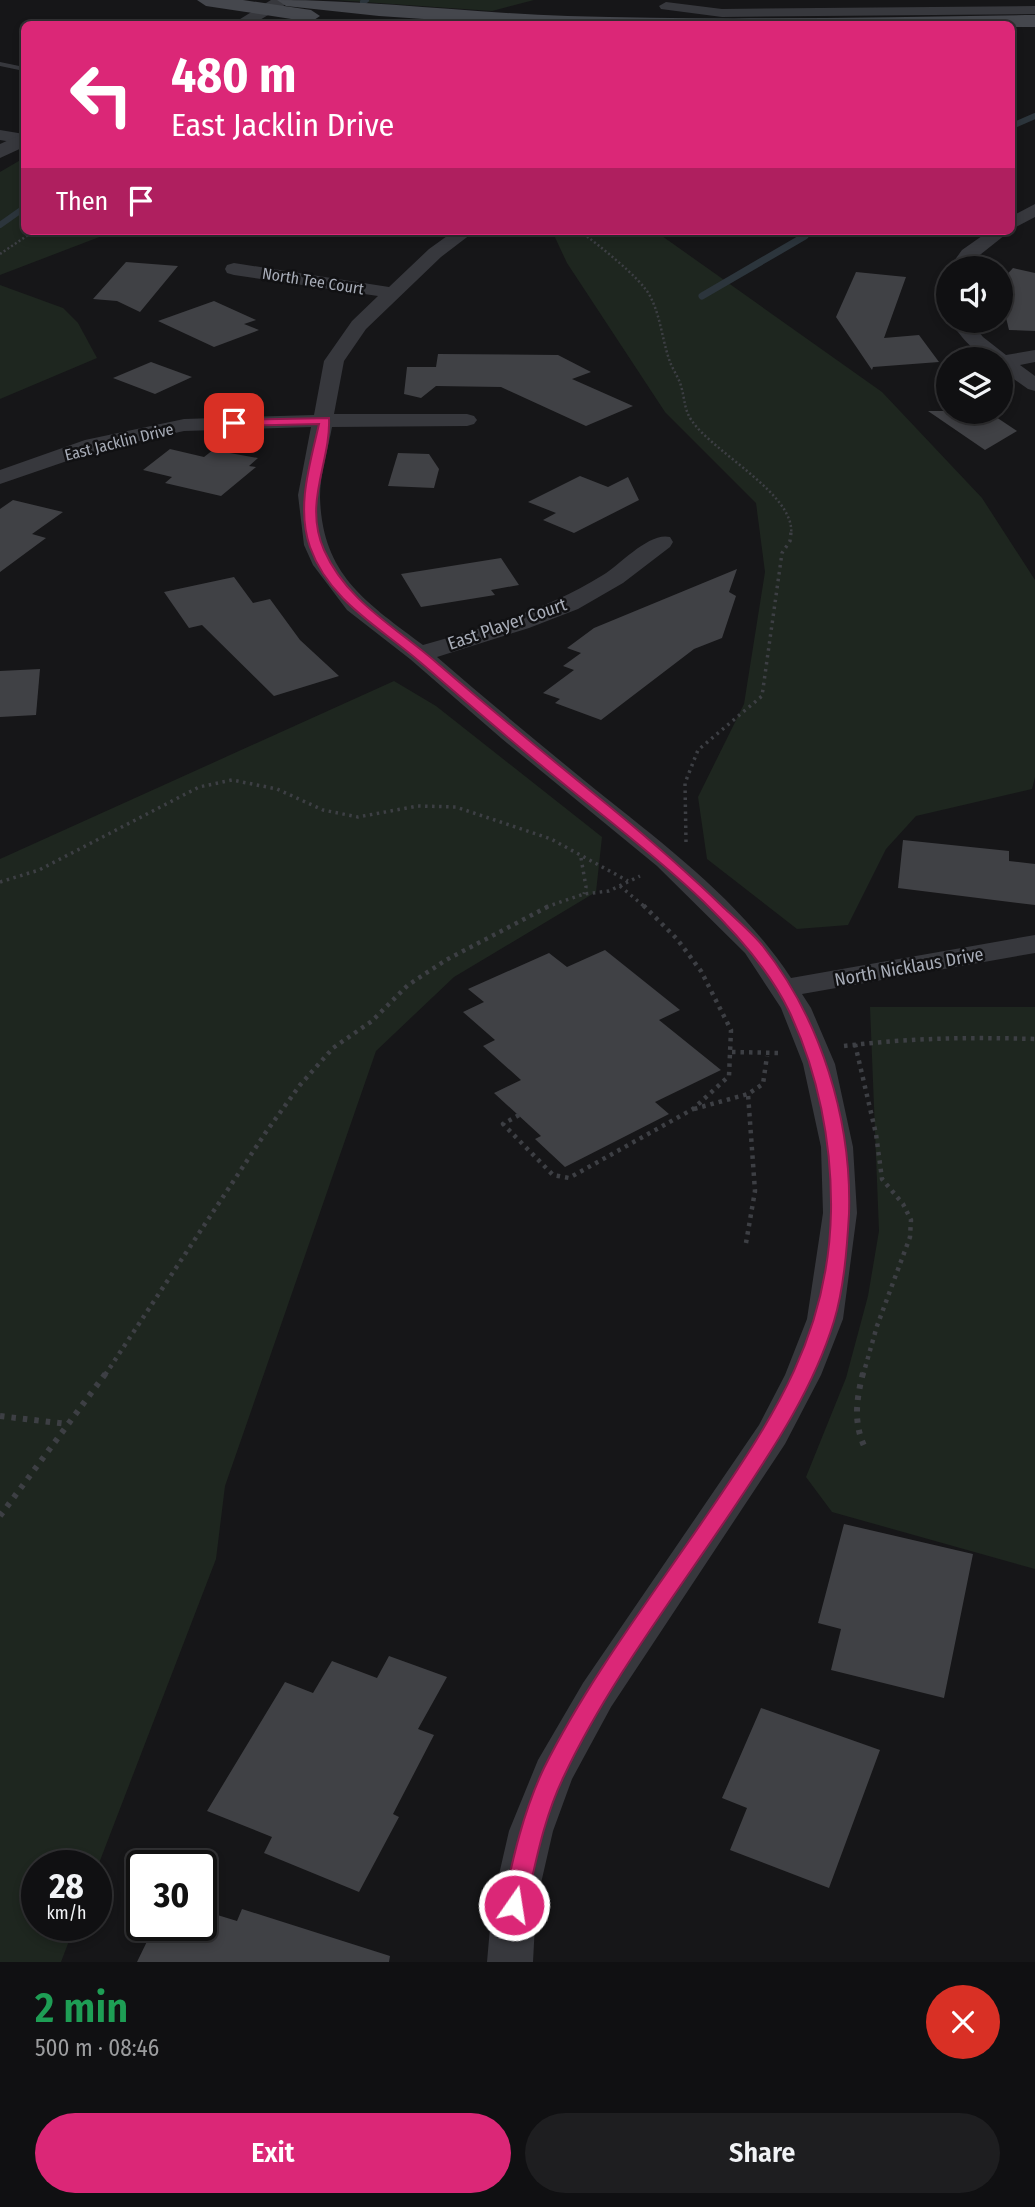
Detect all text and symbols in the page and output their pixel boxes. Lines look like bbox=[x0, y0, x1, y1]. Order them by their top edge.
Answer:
text: 480 m bbox=[171, 46, 296, 105]
icon: left bbox=[56, 49, 147, 140]
text: East Jacklin Drive bbox=[171, 106, 394, 144]
icon: arrive bbox=[122, 182, 160, 220]
text: Then bbox=[56, 186, 108, 217]
map controls bbox=[936, 256, 1013, 424]
button: sound bbox=[936, 256, 1013, 333]
street label: North Tee Court bbox=[261, 264, 366, 299]
button: layers bbox=[936, 347, 1013, 424]
pin bbox=[204, 393, 264, 453]
icon: arrive bbox=[215, 404, 253, 442]
street label: East Jacklin Drive bbox=[63, 419, 176, 465]
street label: East Player Court bbox=[445, 593, 569, 655]
street label: North Nicklaus Drive bbox=[833, 943, 985, 991]
speed limit sign: 30 bbox=[126, 1850, 217, 1941]
text: 28 bbox=[49, 1865, 84, 1907]
position arrow bbox=[477, 1868, 551, 1942]
text: km/h bbox=[46, 1902, 87, 1924]
text: 2 min bbox=[35, 1983, 128, 2033]
button: close bbox=[926, 1985, 1000, 2059]
text: 500 m · 08:46 bbox=[35, 2034, 159, 2062]
button: Exit bbox=[35, 2113, 511, 2193]
button: Share bbox=[525, 2113, 1000, 2193]

